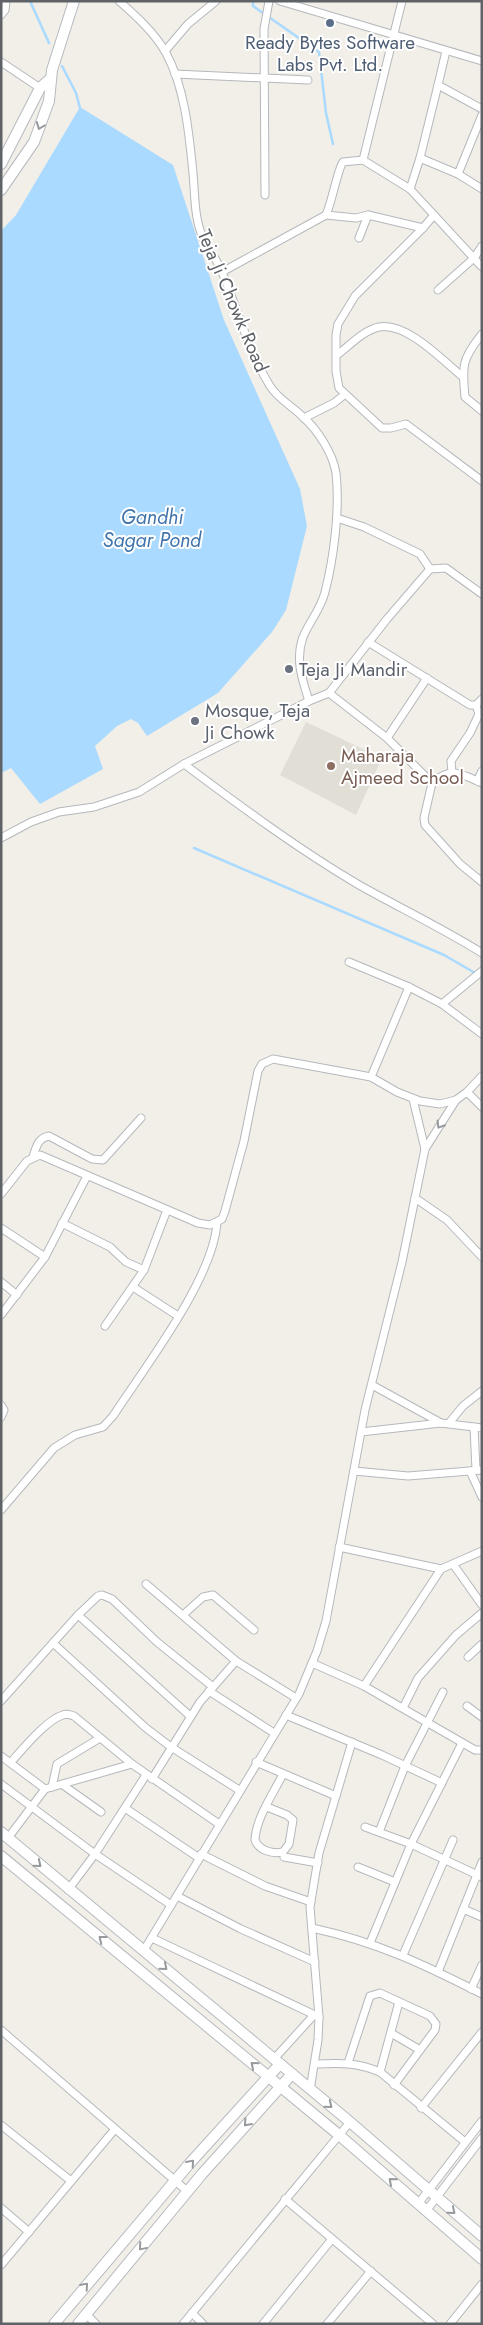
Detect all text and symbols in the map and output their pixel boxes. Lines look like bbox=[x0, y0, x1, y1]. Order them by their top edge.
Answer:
marker: Ready Bytes Software Labs Pvt. Ltd. bbox=[324, 17, 336, 29]
place label: Ready Bytes Software Labs Pvt. Ltd. bbox=[245, 29, 415, 78]
one-way arrow bbox=[36, 121, 46, 129]
street label: Teja Ji Chowk Road bbox=[191, 226, 275, 376]
water label: Gandhi Sagar Pond bbox=[103, 503, 202, 555]
place label: Teja Ji Mandir bbox=[299, 656, 408, 683]
marker: Teja Ji Mandir bbox=[283, 663, 295, 675]
place label: Mosque, Teja Ji Chowk bbox=[202, 697, 310, 746]
marker: Mosque, Teja Ji Chowk bbox=[189, 715, 201, 727]
place label: Maharaja Ajmeed School bbox=[341, 742, 464, 791]
marker: Maharaja Ajmeed School bbox=[325, 760, 337, 772]
one-way arrow bbox=[437, 1119, 447, 1128]
one-way arrow bbox=[33, 1858, 42, 1867]
one-way arrow bbox=[99, 1937, 108, 1945]
one-way arrow bbox=[158, 1961, 167, 1969]
one-way arrow bbox=[251, 2063, 260, 2071]
one-way arrow bbox=[323, 2099, 332, 2107]
one-way arrow bbox=[244, 2118, 253, 2127]
one-way arrow bbox=[185, 2160, 194, 2169]
one-way arrow bbox=[388, 2178, 397, 2187]
one-way arrow bbox=[446, 2205, 455, 2213]
one-way arrow bbox=[139, 2241, 147, 2250]
one-way arrow bbox=[80, 2283, 89, 2292]

